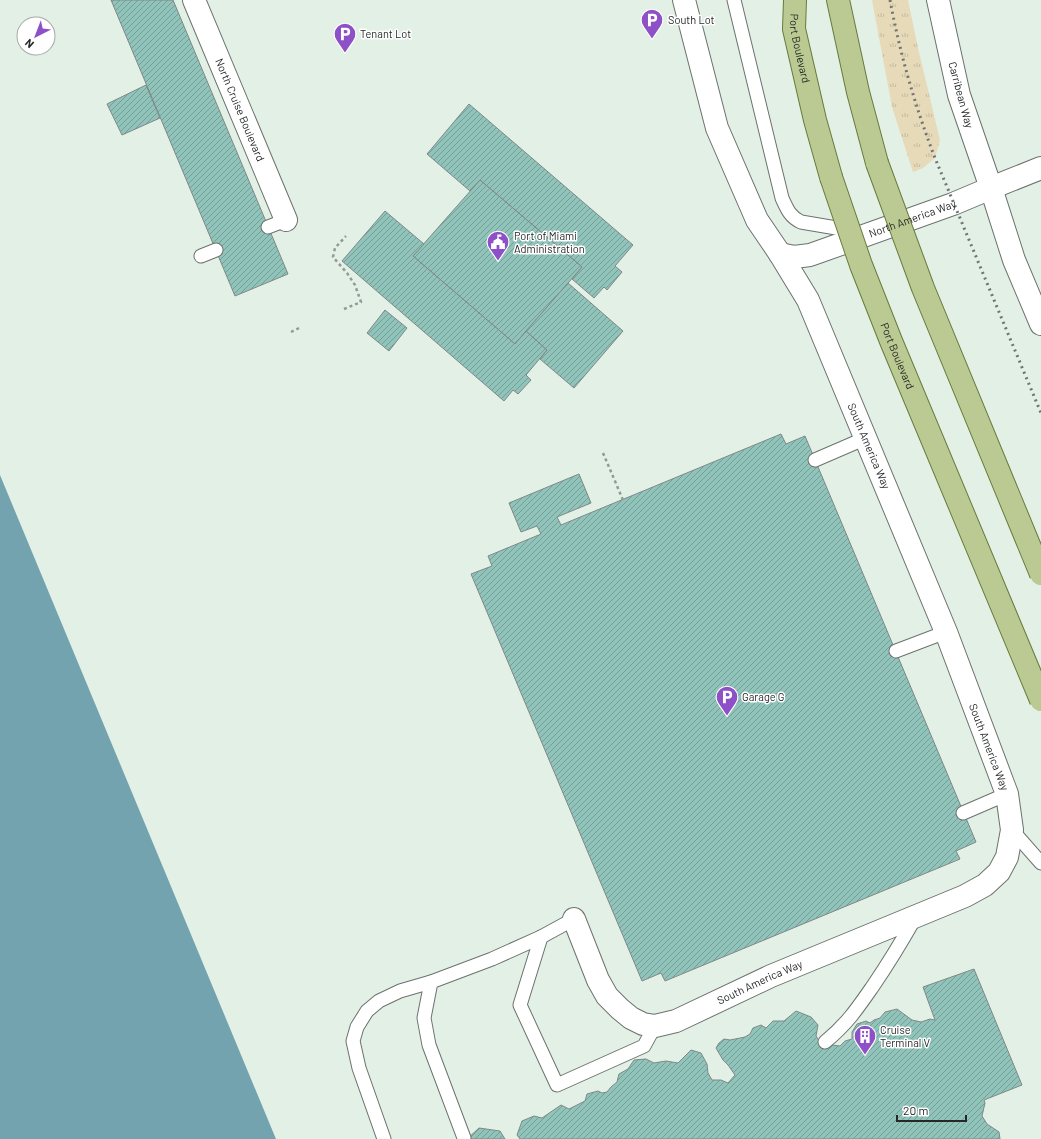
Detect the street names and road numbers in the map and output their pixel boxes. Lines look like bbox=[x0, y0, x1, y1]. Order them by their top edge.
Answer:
street label: Port Boulevard bbox=[788, 14, 813, 84]
street label: North Cruise Boulevard bbox=[213, 56, 268, 163]
street label: Carribean Way bbox=[946, 60, 977, 130]
street label: North America Way bbox=[867, 197, 957, 240]
street label: Port Boulevard bbox=[878, 321, 917, 391]
street label: South America Way bbox=[845, 401, 893, 491]
street label: South America Way bbox=[967, 701, 1012, 792]
street label: South America Way bbox=[715, 957, 804, 1007]

